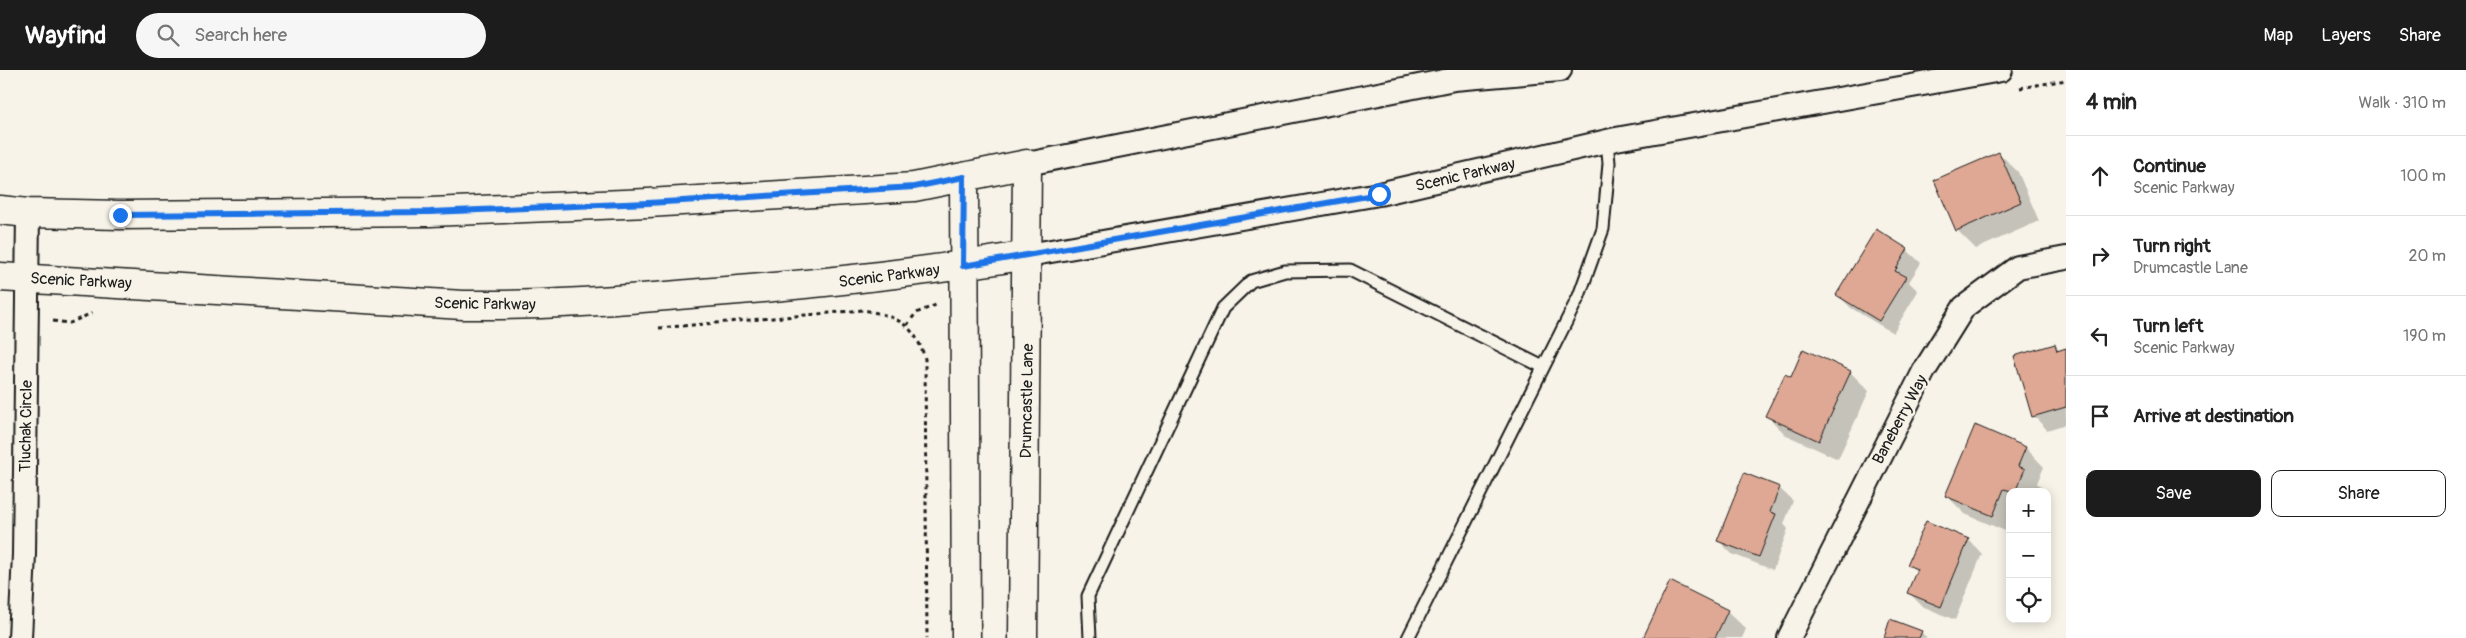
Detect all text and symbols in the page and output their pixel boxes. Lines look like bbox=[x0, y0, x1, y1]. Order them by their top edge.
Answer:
search box bbox=[136, 13, 486, 58]
text: Wayfind bbox=[25, 21, 106, 50]
icon: search bbox=[154, 21, 182, 49]
text: Search here bbox=[194, 23, 287, 47]
text: Map bbox=[2264, 24, 2293, 47]
text: Layers bbox=[2321, 24, 2371, 47]
text: Share bbox=[2399, 24, 2441, 47]
text: 4 min bbox=[2086, 89, 2137, 116]
text: Walk · 310 m bbox=[2359, 93, 2446, 113]
street label: Scenic Parkway bbox=[1413, 154, 1517, 196]
text: Continue bbox=[2133, 154, 2206, 178]
icon: ahead bbox=[2086, 162, 2114, 190]
text: 100 m bbox=[2400, 166, 2446, 186]
text: Scenic Parkway bbox=[2133, 178, 2235, 198]
route start bbox=[1368, 183, 1391, 206]
route end bbox=[109, 204, 132, 227]
text: Turn right bbox=[2133, 234, 2211, 258]
icon: right bbox=[2086, 242, 2114, 270]
text: 20 m bbox=[2408, 246, 2446, 266]
text: Drumcastle Lane bbox=[2133, 258, 2248, 278]
street label: Scenic Parkway bbox=[837, 260, 941, 292]
street label: Scenic Parkway bbox=[30, 268, 132, 294]
street label: Scenic Parkway bbox=[434, 293, 536, 315]
text: Turn left bbox=[2133, 314, 2203, 338]
icon: left bbox=[2086, 322, 2114, 350]
text: 190 m bbox=[2403, 326, 2446, 346]
text: Scenic Parkway bbox=[2133, 338, 2235, 358]
street label: Drumcastle Lane bbox=[1016, 343, 1038, 459]
street label: Baneberry Way bbox=[1868, 371, 1932, 468]
street label: Tluchak Circle bbox=[15, 380, 37, 472]
icon: arrive bbox=[2086, 402, 2114, 430]
text: Arrive at destination bbox=[2133, 404, 2294, 428]
button: Save bbox=[2086, 470, 2261, 517]
button: Share bbox=[2271, 470, 2446, 517]
map controls bbox=[2006, 488, 2051, 623]
button: + bbox=[2006, 488, 2051, 533]
button: − bbox=[2006, 533, 2051, 578]
button: locate bbox=[2006, 578, 2051, 623]

